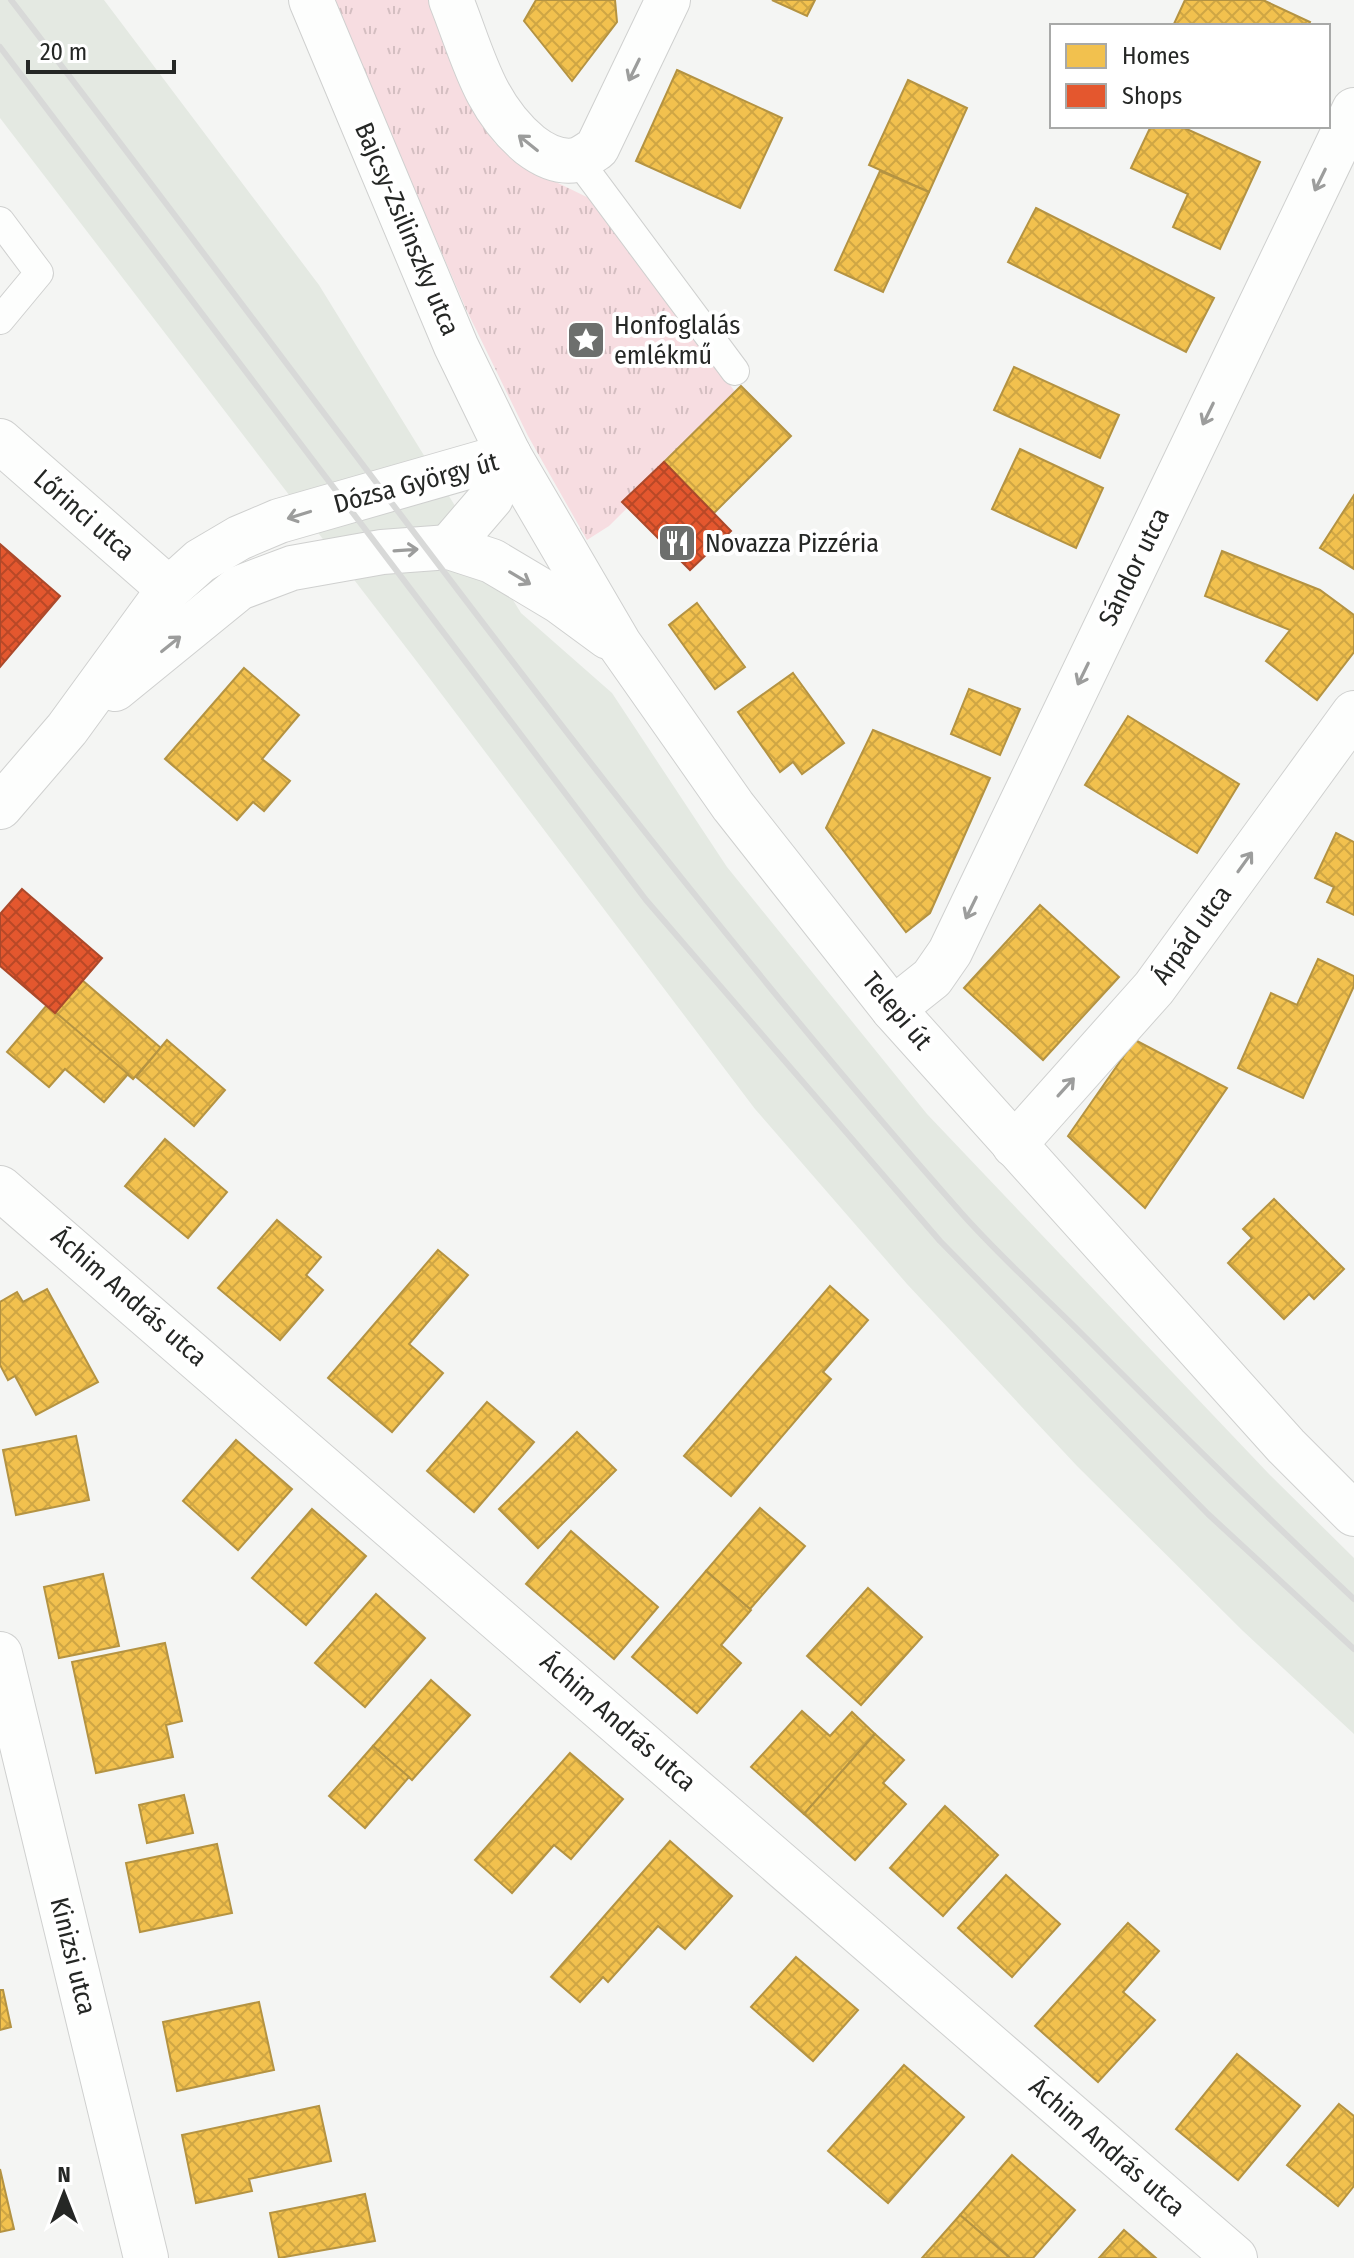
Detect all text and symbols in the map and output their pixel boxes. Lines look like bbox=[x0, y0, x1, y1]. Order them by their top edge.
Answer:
scale bar bbox=[28, 24, 174, 74]
legend bbox=[1050, 24, 1330, 128]
text: 20 m bbox=[40, 38, 87, 66]
text: Homes bbox=[1122, 42, 1190, 70]
one-way arrow bbox=[626, 58, 641, 82]
text: Shops bbox=[1122, 82, 1182, 110]
street label: Bajcsy-Zsilinszky utca bbox=[348, 118, 466, 340]
one-way arrow bbox=[518, 134, 539, 152]
one-way arrow bbox=[1312, 168, 1327, 192]
place label: Honfoglalás emlékmű bbox=[614, 310, 740, 371]
place icon: Honfoglalás emlékmű bbox=[565, 319, 607, 361]
one-way arrow bbox=[1200, 402, 1215, 426]
street label: Dózsa György út bbox=[330, 446, 502, 520]
street label: Lőrinci utca bbox=[27, 463, 141, 567]
street label: Sándor utca bbox=[1092, 503, 1176, 631]
one-way arrow bbox=[287, 508, 312, 523]
restaurant icon: Novazza Pizzéria bbox=[656, 522, 698, 564]
place label: Novazza Pizzéria bbox=[705, 528, 879, 559]
one-way arrow bbox=[392, 542, 419, 557]
one-way arrow bbox=[508, 570, 531, 586]
one-way arrow bbox=[160, 635, 181, 653]
one-way arrow bbox=[1075, 662, 1090, 686]
one-way arrow bbox=[1237, 852, 1254, 874]
street label: Árpád utca bbox=[1146, 880, 1238, 990]
one-way arrow bbox=[963, 896, 978, 920]
street label: Telepi út bbox=[856, 966, 939, 1056]
one-way arrow bbox=[1056, 1077, 1074, 1097]
street label: Áchim András utca bbox=[45, 1221, 213, 1373]
street label: Áchim András utca bbox=[534, 1646, 702, 1798]
street label: Kinizsi utca bbox=[43, 1894, 103, 2018]
street label: Áchim András utca bbox=[1023, 2071, 1191, 2223]
north arrow bbox=[24, 2154, 104, 2234]
text: N bbox=[57, 2161, 71, 2188]

